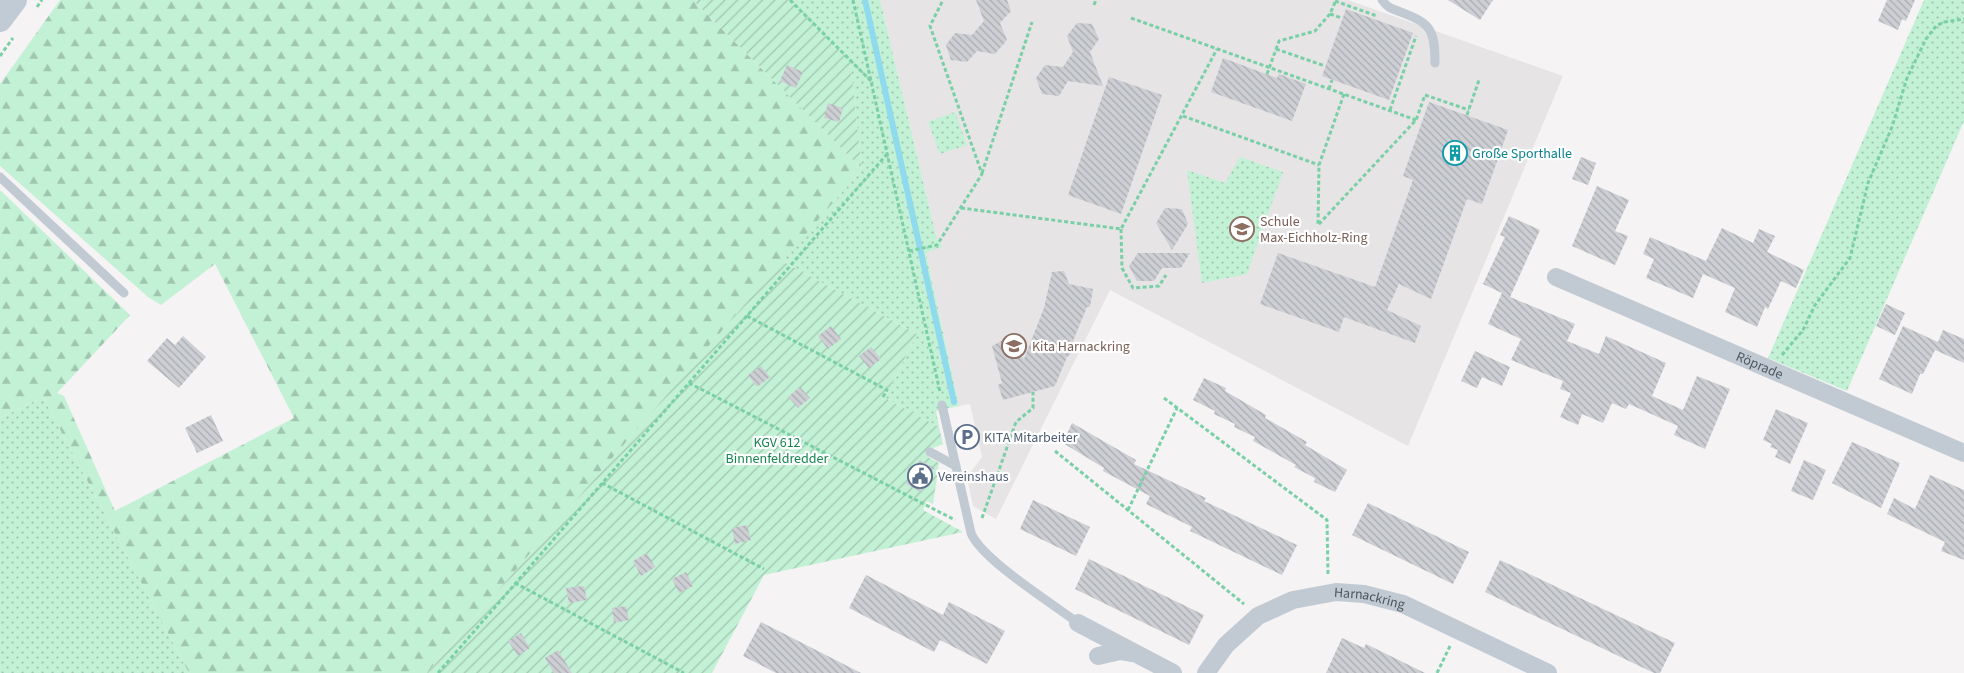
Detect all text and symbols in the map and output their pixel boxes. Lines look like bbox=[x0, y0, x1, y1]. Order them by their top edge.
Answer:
building icon: Große Sporthalle bbox=[1442, 140, 1468, 166]
place label: Große Sporthalle bbox=[1472, 144, 1572, 164]
place label: Schule Max-Eichholz-Ring bbox=[1260, 212, 1367, 248]
school or university icon: Schule Max-Eichholz-Ring bbox=[1229, 216, 1255, 242]
school or university icon: Kita Harnackring bbox=[1001, 333, 1027, 359]
place label: Kita Harnackring bbox=[1032, 337, 1130, 357]
street label: Röprade bbox=[1733, 347, 1786, 385]
parking icon: KITA Mitarbeiter bbox=[954, 424, 980, 450]
place label: KITA Mitarbeiter bbox=[984, 428, 1078, 448]
park label: KGV 612 Binnenfeldredder bbox=[726, 433, 829, 469]
public building icon: Vereinshaus bbox=[907, 463, 933, 489]
place label: Vereinshaus bbox=[938, 467, 1009, 487]
street label: Harnackring bbox=[1333, 583, 1407, 615]

